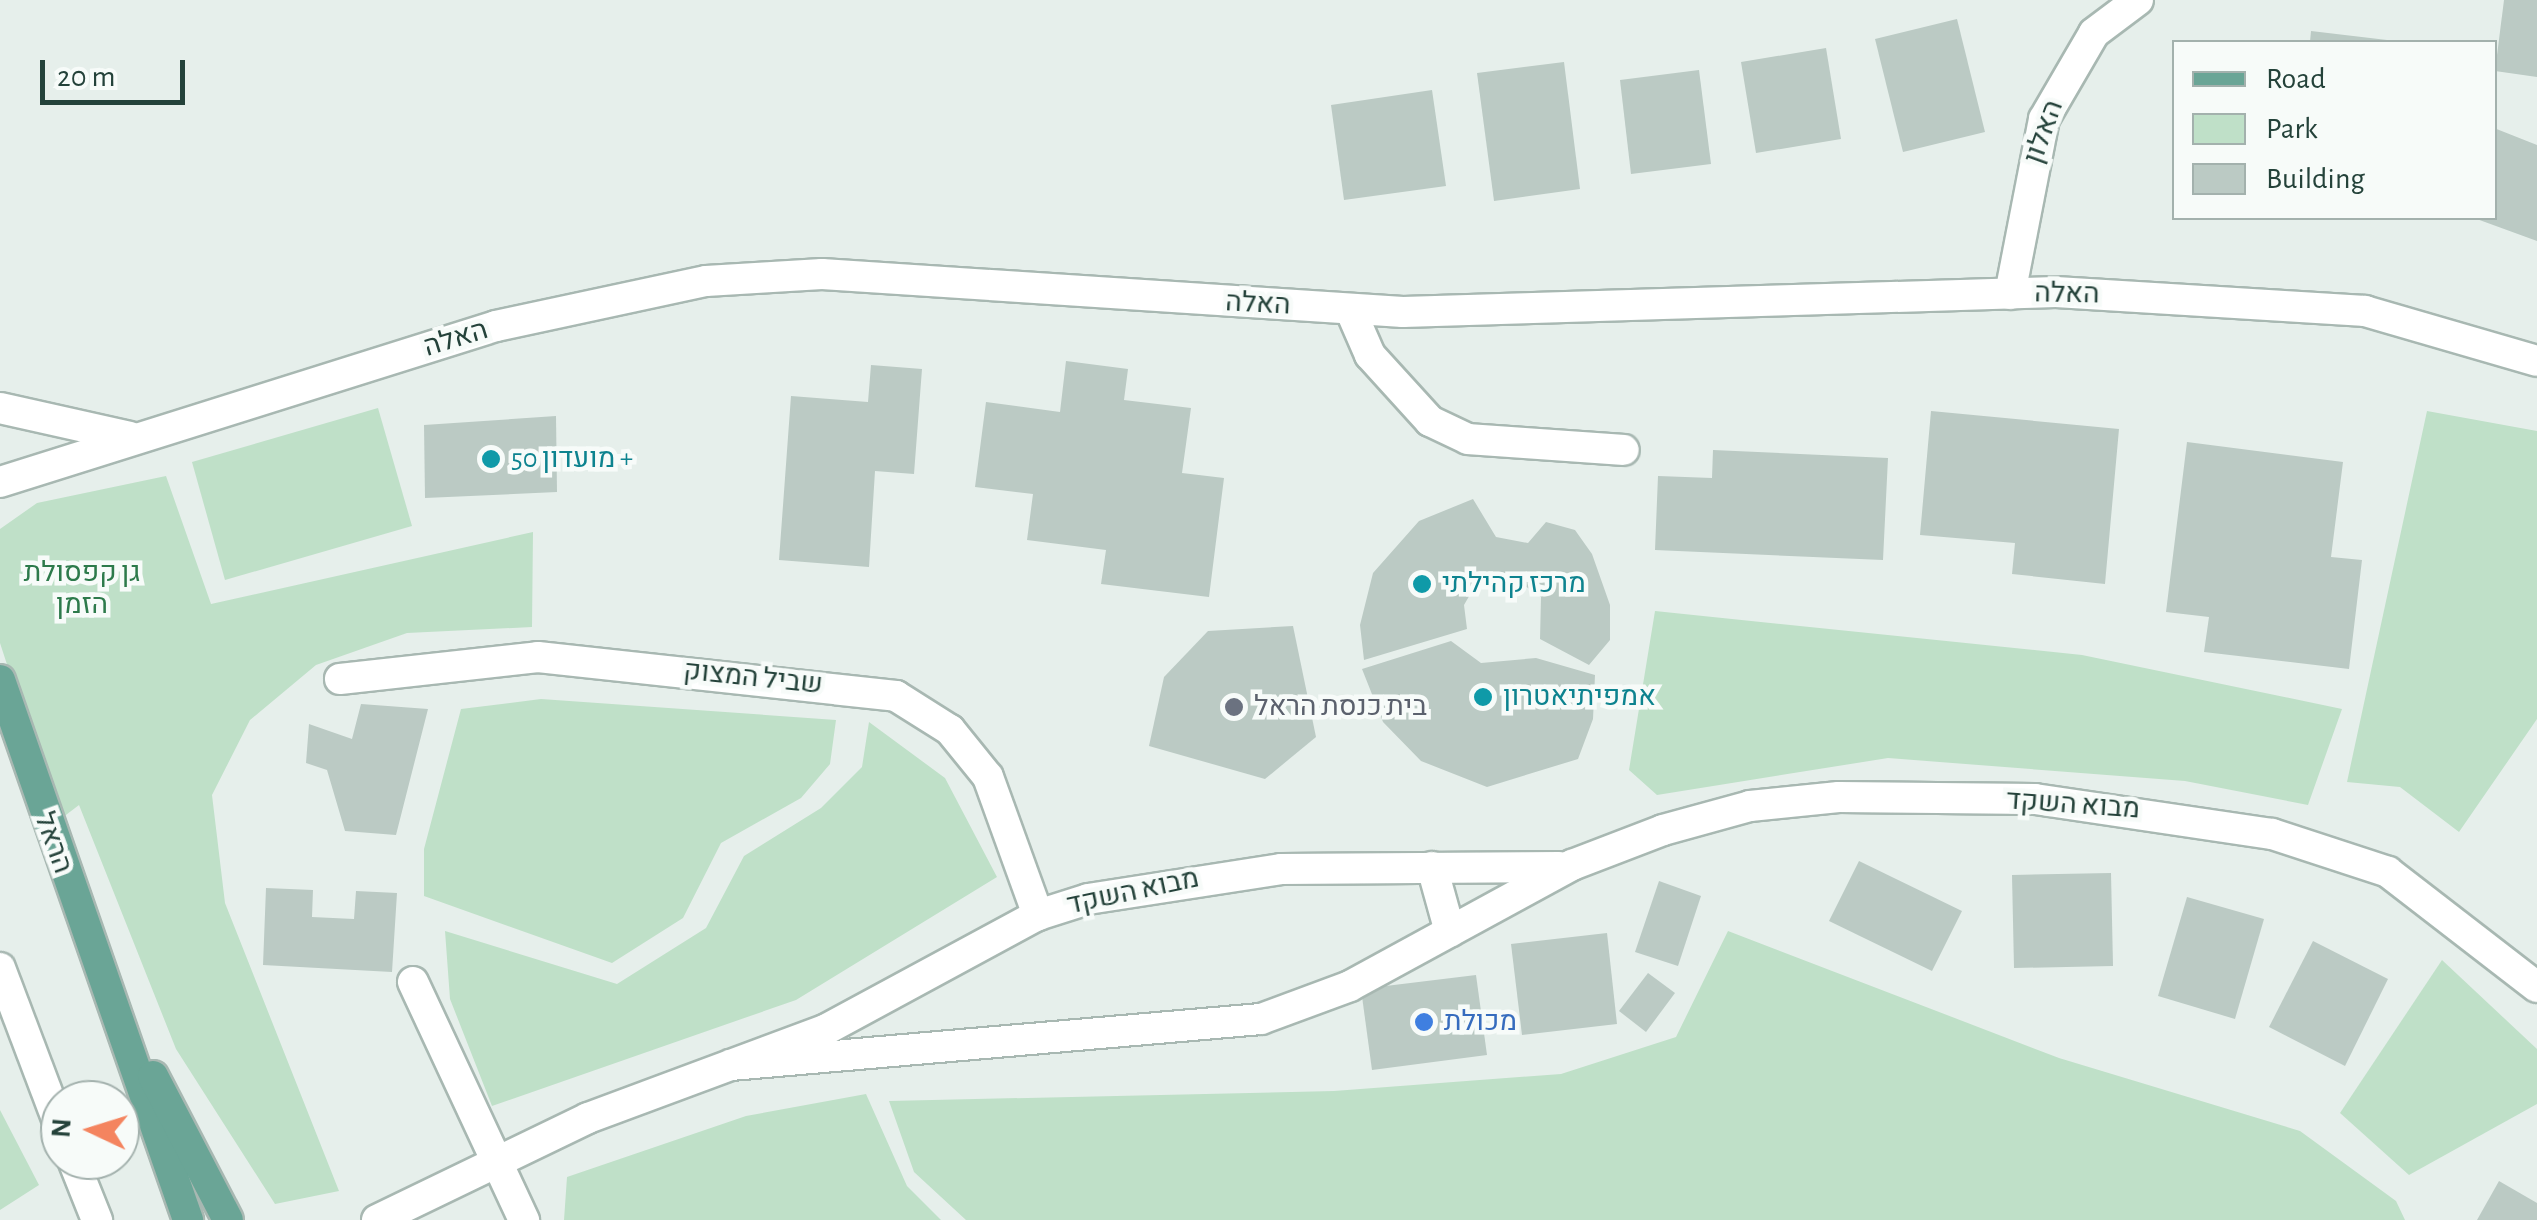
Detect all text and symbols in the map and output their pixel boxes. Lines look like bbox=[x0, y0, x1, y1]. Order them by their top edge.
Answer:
scale bar bbox=[45, 40, 190, 102]
legend bbox=[2172, 40, 2497, 220]
text: 20 m bbox=[57, 62, 115, 92]
text: Road bbox=[2266, 64, 2326, 94]
street label: האלון bbox=[2017, 96, 2071, 168]
text: Park bbox=[2266, 114, 2318, 144]
text: Building bbox=[2266, 164, 2365, 194]
street label: האלה bbox=[2034, 277, 2100, 311]
street label: האלה bbox=[1225, 286, 1291, 322]
street label: האלה bbox=[420, 313, 492, 365]
place label: מועדון 50 + bbox=[511, 442, 633, 476]
marker: מועדון 50 + bbox=[480, 448, 502, 470]
park label: גן קפסולת הזמן bbox=[24, 556, 140, 622]
place label: מרכז קהילתי bbox=[1442, 567, 1586, 601]
marker: מרכז קהילתי bbox=[1411, 573, 1433, 595]
street label: שביל המצוק bbox=[682, 654, 824, 702]
place label: אמפיתיאטרון bbox=[1503, 680, 1656, 714]
marker: אמפיתיאטרון bbox=[1472, 686, 1494, 708]
place label: בית כנסת הראל bbox=[1254, 690, 1427, 724]
marker: בית כנסת הראל bbox=[1223, 696, 1245, 718]
street label: מבוא השקד bbox=[2005, 784, 2141, 826]
street label: הראל bbox=[27, 808, 79, 878]
street label: מבוא השקד bbox=[1064, 862, 1202, 922]
place label: מכולת bbox=[1444, 1005, 1517, 1039]
marker: מכולת bbox=[1413, 1011, 1435, 1033]
north arrow bbox=[40, 1080, 140, 1180]
text: N bbox=[47, 1117, 77, 1139]

